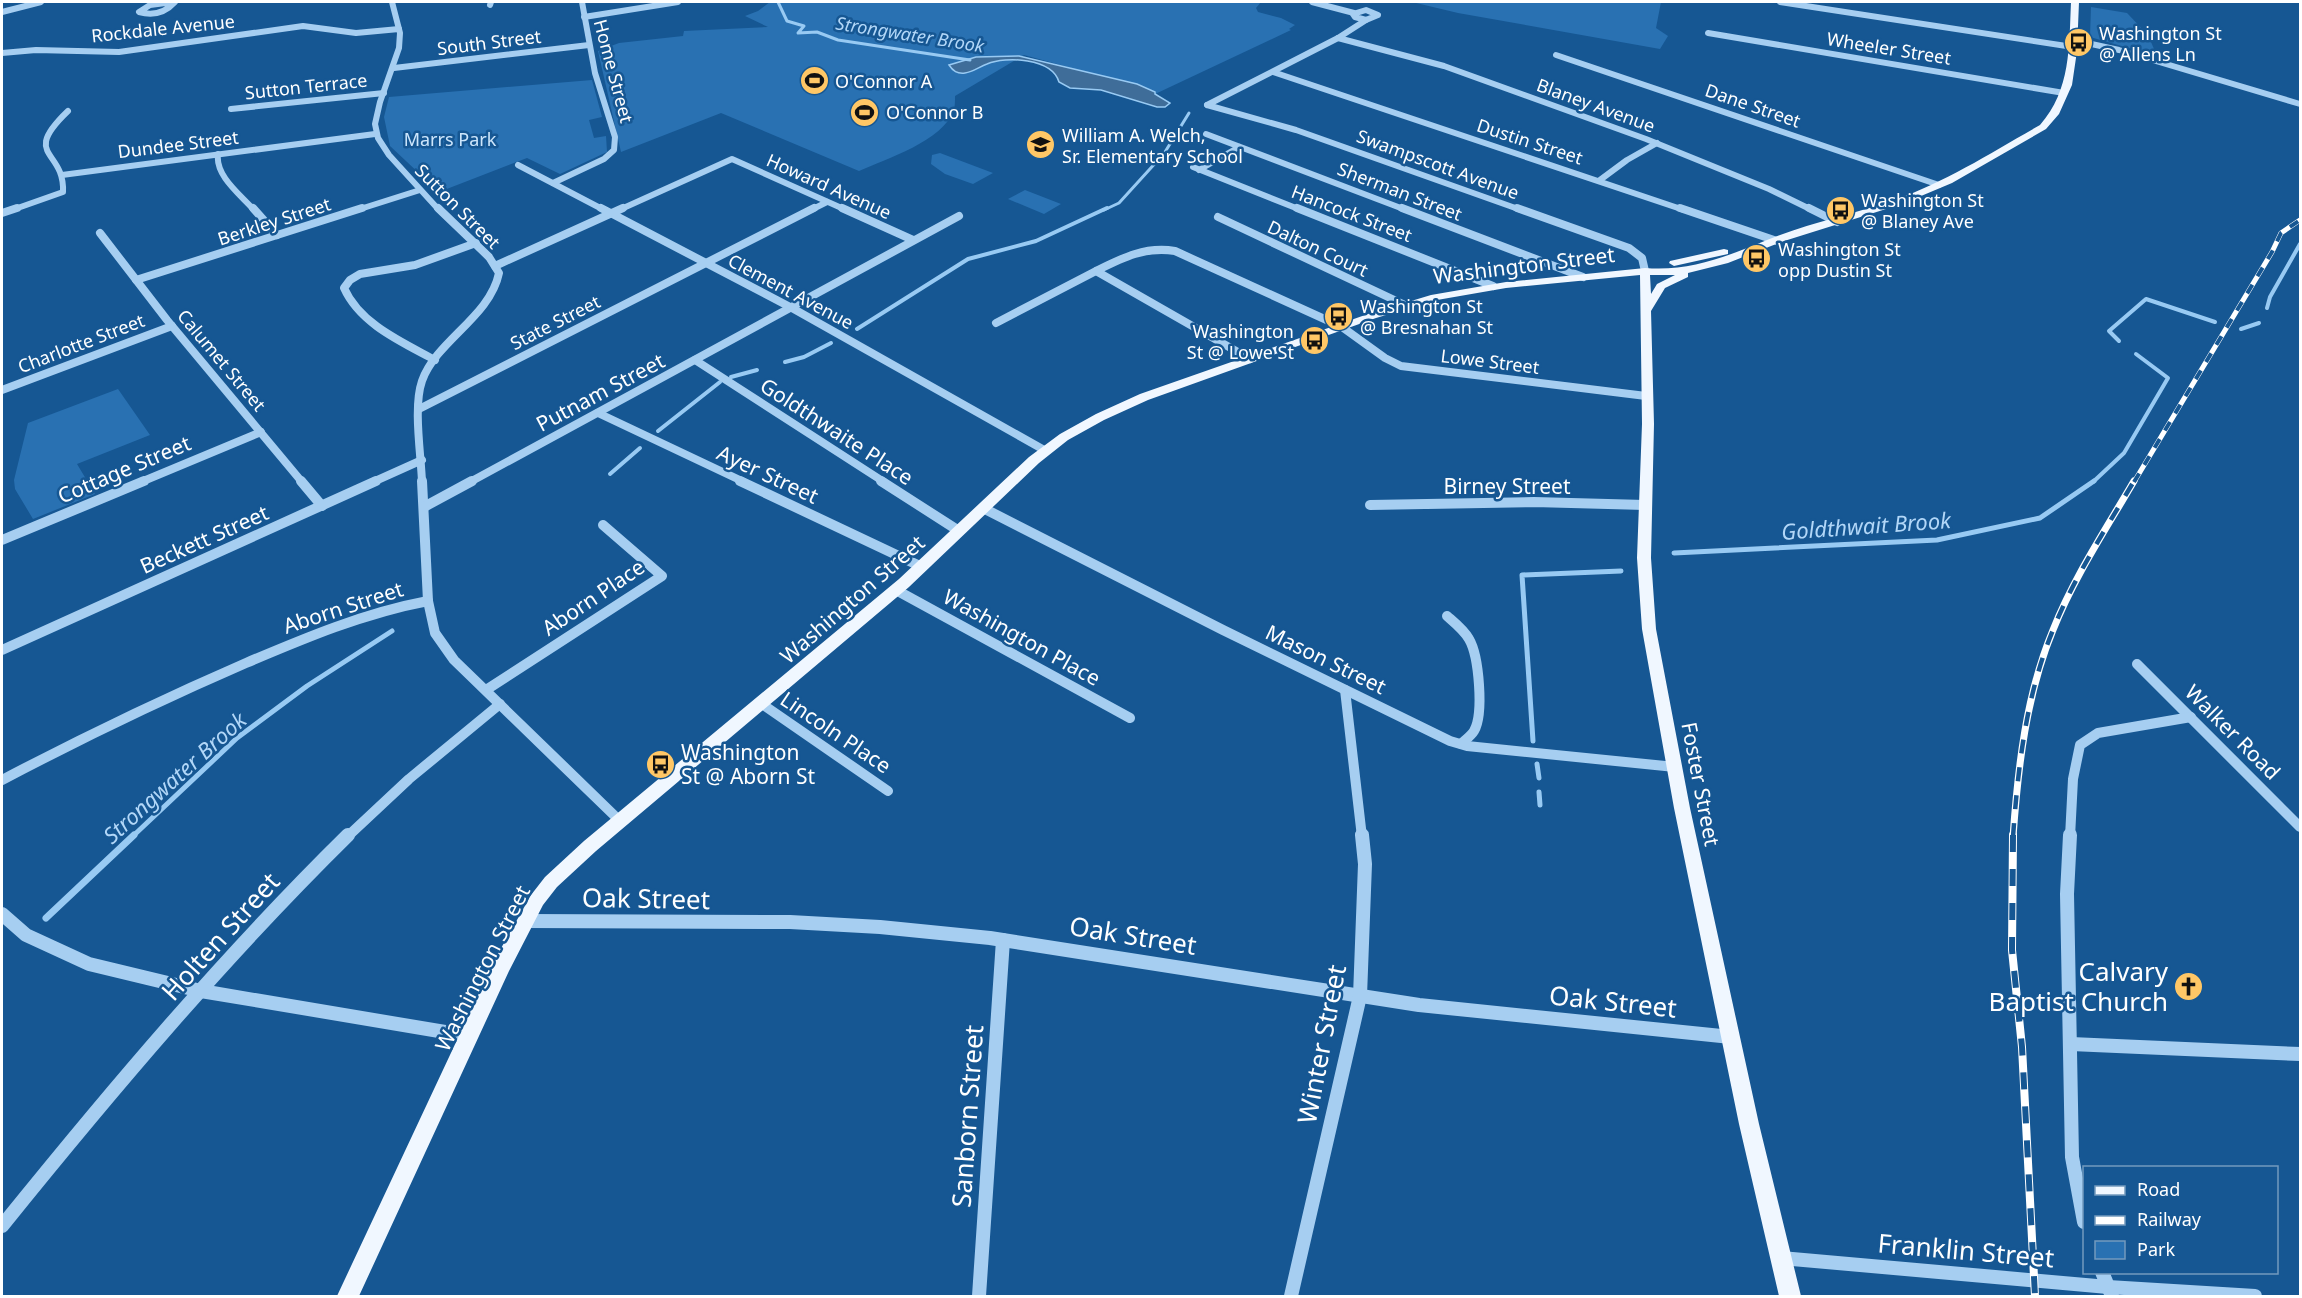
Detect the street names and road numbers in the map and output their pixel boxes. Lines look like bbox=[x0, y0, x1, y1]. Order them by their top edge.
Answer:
street label: Rockdale Avenue bbox=[90, 9, 236, 47]
street label: Home Street bbox=[589, 17, 639, 126]
street label: South Street bbox=[436, 24, 543, 60]
street label: Wheeler Street bbox=[1825, 26, 1953, 70]
street label: Sutton Terrace bbox=[244, 68, 368, 104]
street label: Blaney Avenue bbox=[1533, 72, 1659, 138]
street label: Dane Street bbox=[1702, 77, 1804, 133]
street label: Dustin Street bbox=[1474, 113, 1587, 170]
street label: Swampscott Avenue bbox=[1354, 123, 1522, 205]
street label: Dundee Street bbox=[116, 125, 240, 163]
street label: Howard Avenue bbox=[763, 148, 895, 224]
street label: Sherman Street bbox=[1334, 156, 1466, 226]
street label: Sutton Street bbox=[410, 158, 506, 254]
street label: Hancock Street bbox=[1288, 179, 1416, 247]
street label: Berkley Street bbox=[214, 191, 334, 251]
street label: Dalton Court bbox=[1264, 214, 1373, 282]
street label: Washington Street bbox=[1432, 240, 1617, 290]
street label: Clement Avenue bbox=[724, 248, 858, 334]
street label: State Street bbox=[506, 289, 605, 355]
street label: Calumet Street bbox=[172, 304, 272, 416]
street label: Charlotte Street bbox=[14, 308, 148, 378]
street label: Lowe Street bbox=[1439, 343, 1541, 379]
street label: Putnam Street bbox=[531, 346, 670, 438]
street label: Goldthwaite Place bbox=[755, 371, 919, 491]
street label: Cottage Street bbox=[53, 428, 195, 510]
street label: Ayer Street bbox=[713, 438, 824, 510]
street label: Birney Street bbox=[1444, 472, 1571, 500]
street label: Beckett Street bbox=[135, 498, 273, 580]
street label: Washington Street bbox=[774, 528, 930, 669]
street label: Aborn Place bbox=[536, 552, 650, 642]
street label: Aborn Street bbox=[279, 574, 407, 640]
street label: Washington Place bbox=[938, 582, 1106, 692]
street label: Mason Street bbox=[1261, 618, 1391, 700]
street label: Walker Road bbox=[2179, 678, 2287, 786]
street label: Lincoln Place bbox=[775, 685, 897, 779]
street label: Foster Street bbox=[1675, 720, 1727, 849]
street label: Holten Street bbox=[153, 864, 287, 1008]
street label: Oak Street bbox=[582, 879, 710, 917]
street label: Washington Street bbox=[428, 880, 536, 1056]
street label: Oak Street bbox=[1067, 907, 1199, 963]
street label: Winter Street bbox=[1288, 961, 1354, 1127]
street label: Oak Street bbox=[1547, 976, 1679, 1026]
street label: Sanborn Street bbox=[943, 1024, 991, 1208]
street label: Franklin Street bbox=[1876, 1224, 2056, 1276]

